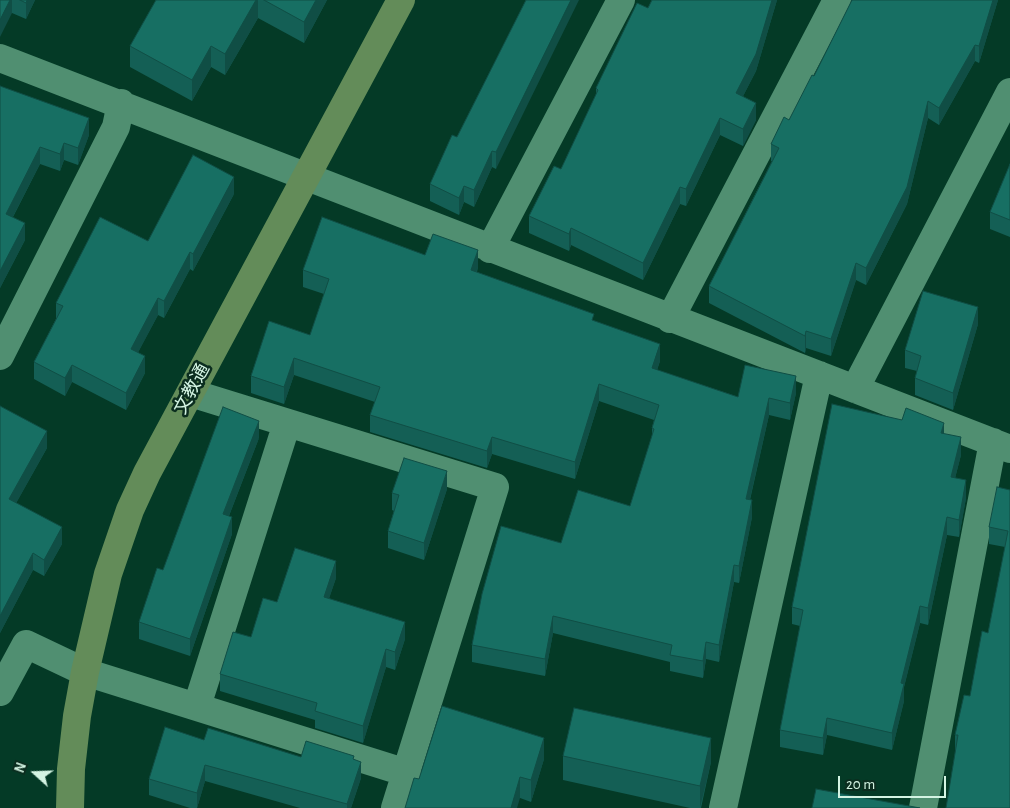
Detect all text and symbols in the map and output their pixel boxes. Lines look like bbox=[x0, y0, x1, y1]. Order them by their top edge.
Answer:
street label: 文教通 bbox=[170, 360, 214, 418]
north arrow bbox=[10, 748, 60, 798]
text: N bbox=[13, 761, 29, 775]
scale bar bbox=[840, 766, 948, 798]
text: 20 m bbox=[846, 777, 875, 792]

